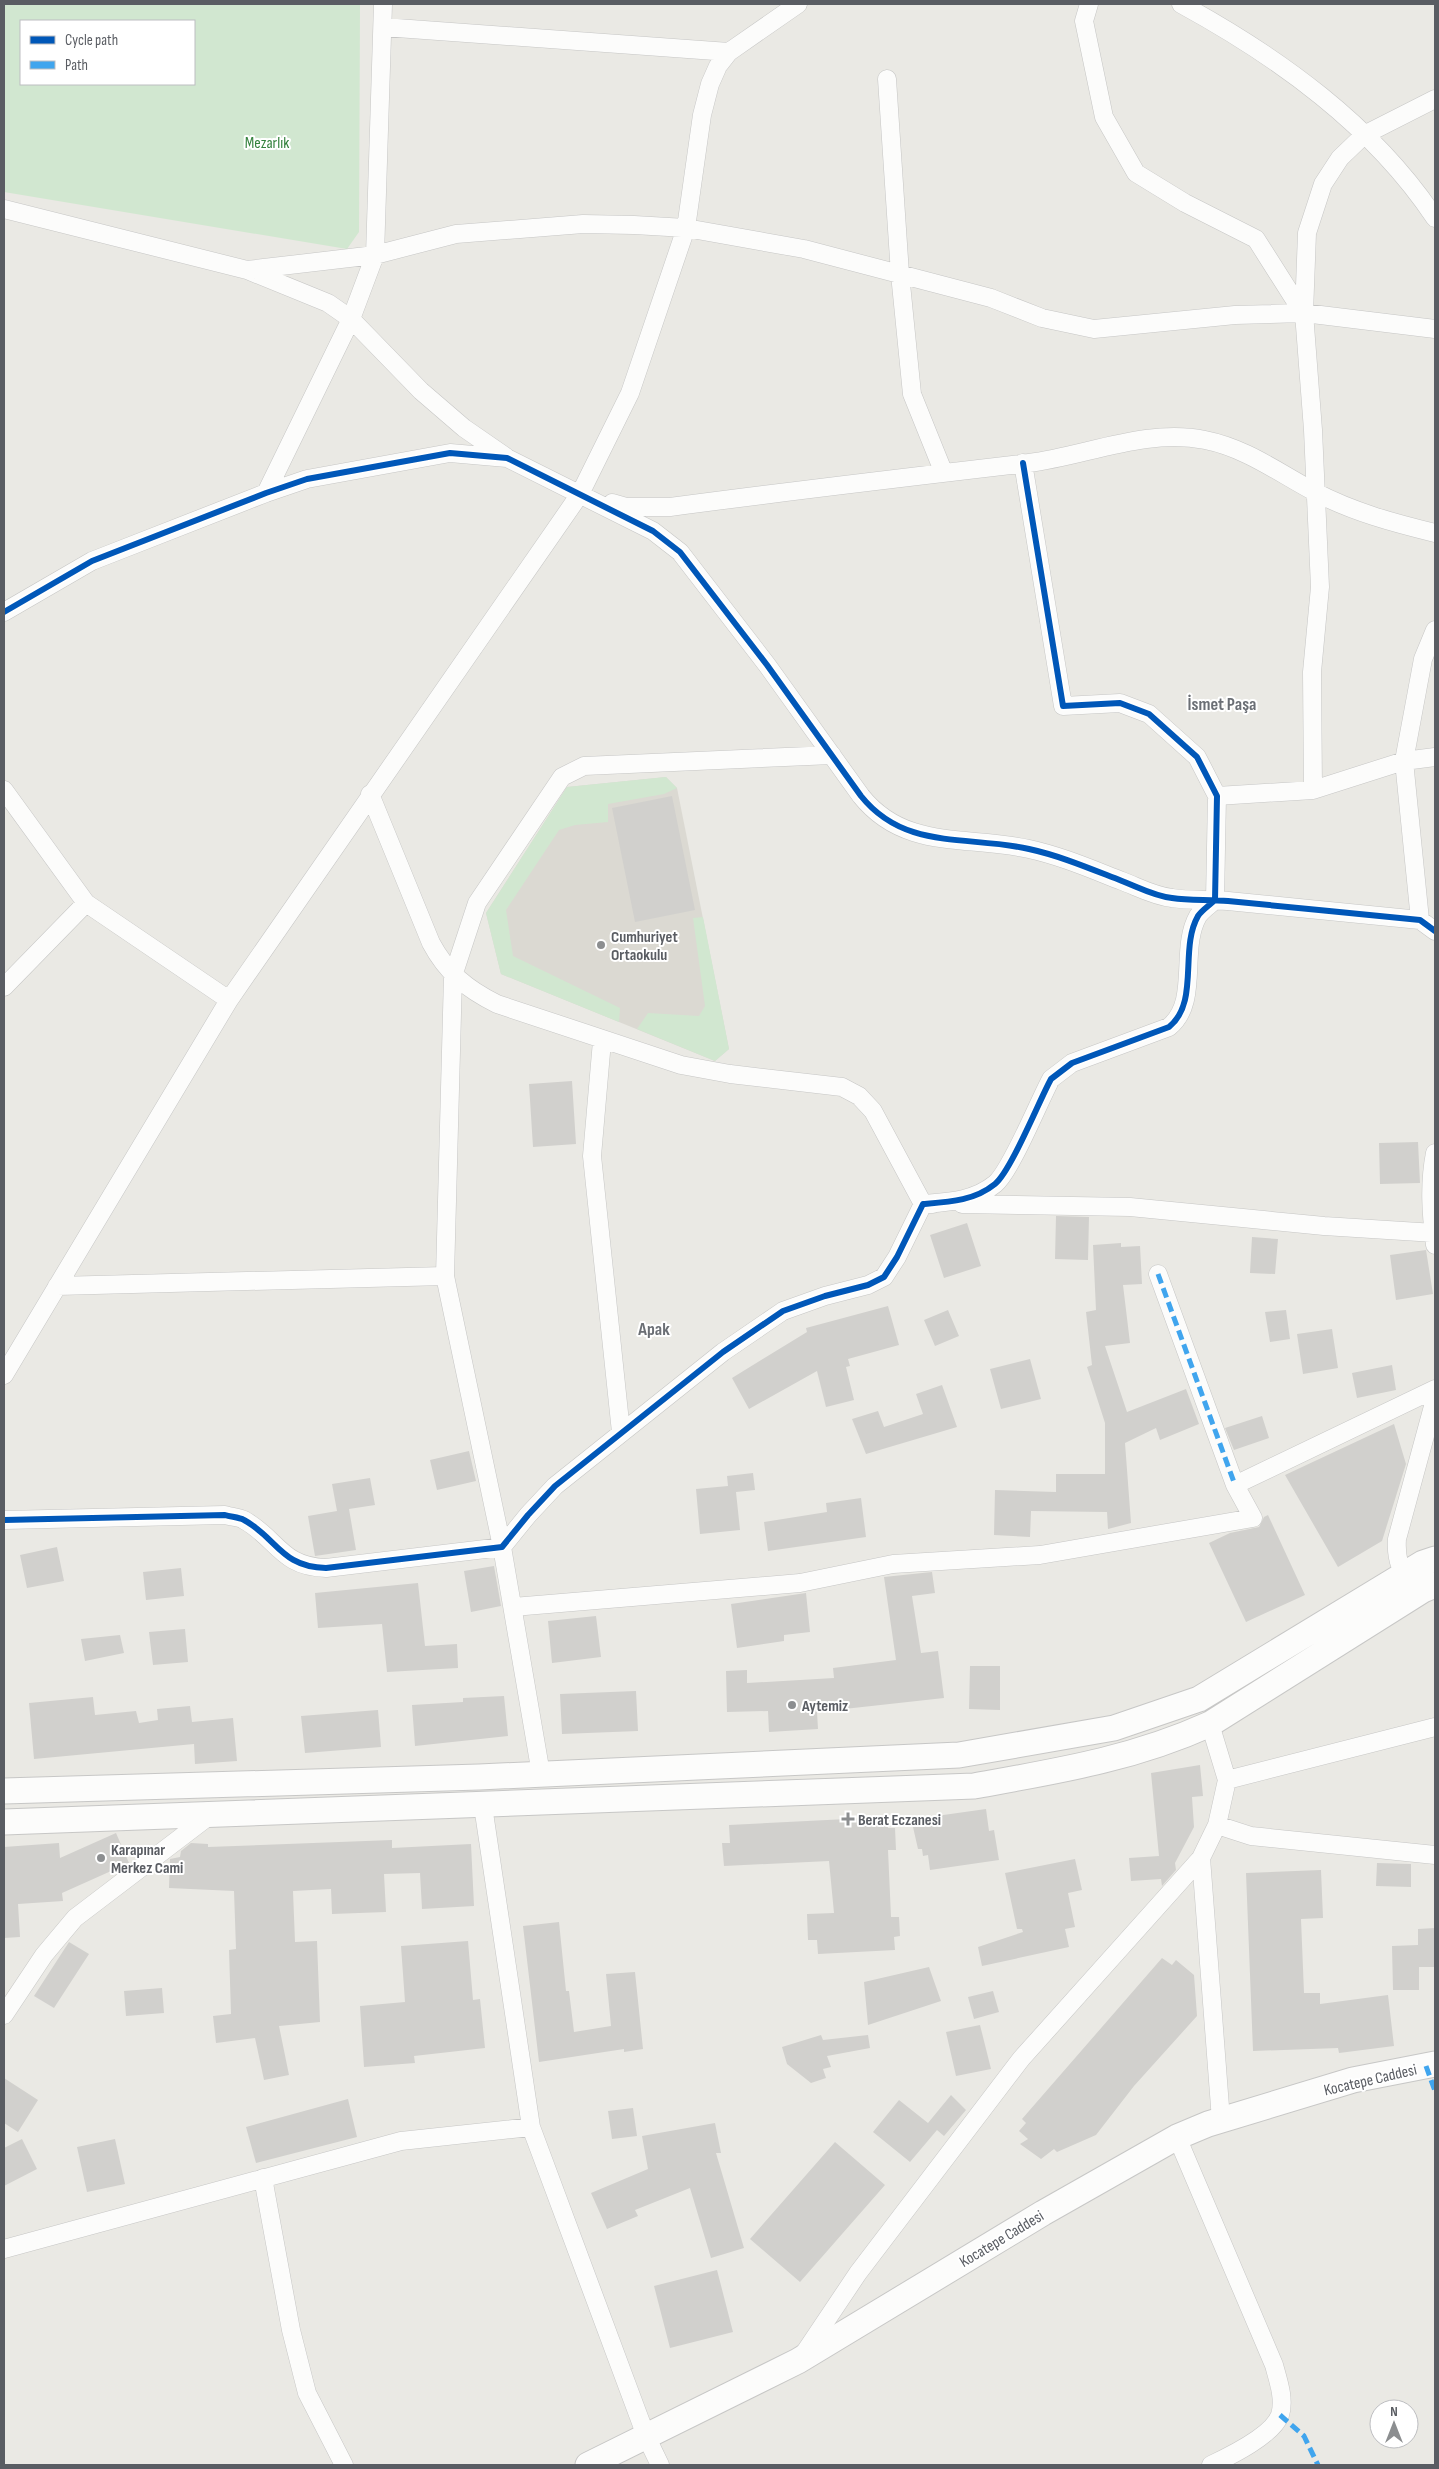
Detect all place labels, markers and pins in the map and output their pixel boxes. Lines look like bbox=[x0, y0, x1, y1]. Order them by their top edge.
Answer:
place label: Cumhuriyet Ortaokulu bbox=[611, 928, 678, 965]
marker: Cumhuriyet Ortaokulu bbox=[595, 939, 607, 951]
place label: Aytemiz bbox=[801, 1697, 848, 1716]
marker: Aytemiz bbox=[786, 1699, 798, 1711]
place label: Berat Eczanesi bbox=[858, 1811, 941, 1830]
marker: Berat Eczanesi bbox=[842, 1813, 854, 1825]
place label: Karapınar Merkez Cami bbox=[111, 1841, 183, 1878]
marker: Karapınar Merkez Cami bbox=[95, 1852, 107, 1864]

